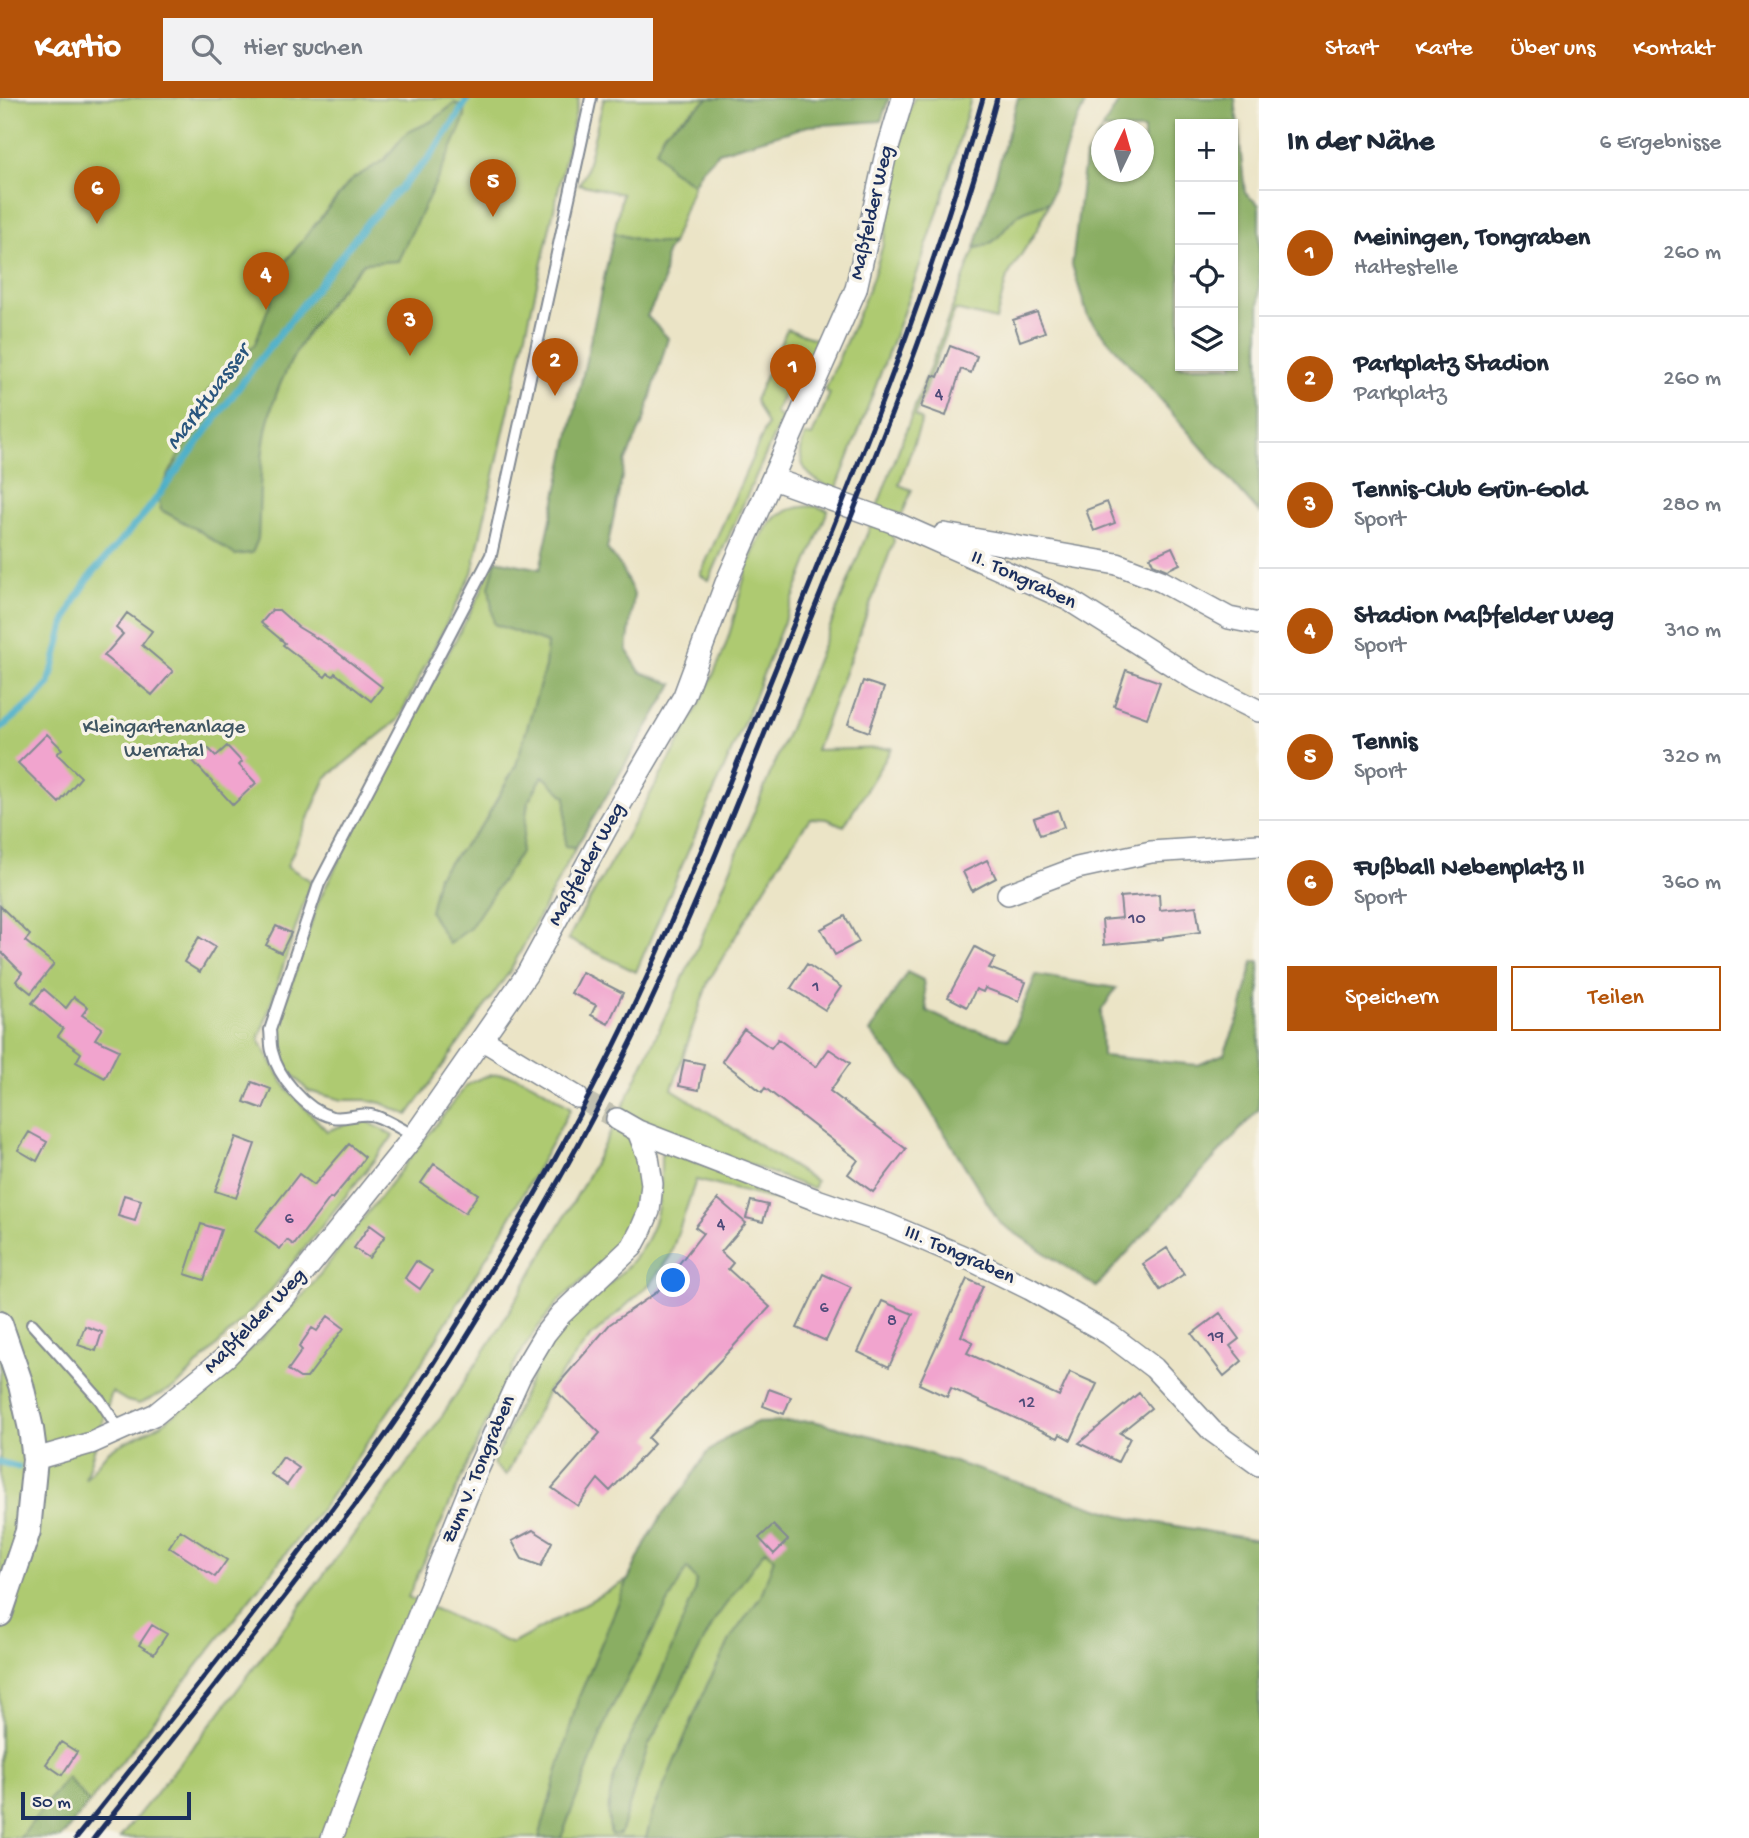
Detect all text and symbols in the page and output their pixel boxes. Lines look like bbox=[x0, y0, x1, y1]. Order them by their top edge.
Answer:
search box bbox=[163, 18, 653, 81]
text: Kartio bbox=[35, 30, 121, 68]
icon: search bbox=[187, 30, 225, 68]
text: Hier suchen bbox=[243, 34, 363, 65]
text: Start bbox=[1325, 35, 1377, 64]
text: Karte bbox=[1415, 35, 1473, 64]
text: Über uns bbox=[1511, 35, 1595, 64]
text: Kontakt bbox=[1633, 35, 1714, 64]
north arrow bbox=[1091, 119, 1154, 182]
map controls bbox=[1175, 119, 1238, 371]
button: + bbox=[1175, 119, 1238, 182]
text: In der Nähe bbox=[1287, 126, 1434, 161]
text: 6 Ergebnisse bbox=[1600, 130, 1721, 157]
street label: Maßfelder Weg bbox=[845, 143, 901, 283]
pin: 5 bbox=[470, 159, 516, 217]
pin: 6 bbox=[74, 166, 120, 224]
button: − bbox=[1175, 182, 1238, 245]
text: Meiningen, Tongraben bbox=[1354, 224, 1590, 255]
text: 1 bbox=[1305, 240, 1315, 267]
text: 260 m bbox=[1663, 240, 1721, 267]
button: locate bbox=[1175, 245, 1238, 308]
pin: 4 bbox=[243, 252, 289, 310]
text: Haltestelle bbox=[1354, 255, 1458, 282]
pin: 3 bbox=[387, 298, 433, 356]
button: layers bbox=[1175, 308, 1238, 371]
water label: Marktwasser bbox=[161, 336, 260, 456]
pin: 2 bbox=[532, 338, 578, 396]
pin: 1 bbox=[770, 344, 816, 402]
text: Parkplatz Stadion bbox=[1354, 350, 1549, 381]
text: 2 bbox=[1304, 366, 1316, 393]
text: 260 m bbox=[1663, 366, 1721, 393]
text: Parkplatz bbox=[1354, 381, 1447, 408]
house number: 4 bbox=[935, 385, 944, 406]
text: Tennis-Club Grün-Gold bbox=[1354, 476, 1587, 507]
text: 3 bbox=[1304, 492, 1316, 519]
text: 280 m bbox=[1662, 492, 1721, 519]
text: Sport bbox=[1354, 507, 1405, 534]
street label: II. Tongraben bbox=[966, 546, 1080, 616]
text: Stadion Maßfelder Weg bbox=[1354, 602, 1614, 633]
text: 4 bbox=[1305, 618, 1315, 645]
text: 310 m bbox=[1665, 618, 1721, 645]
text: Sport bbox=[1354, 633, 1405, 660]
park label: Kleingartenanlage Werratal bbox=[83, 716, 246, 765]
text: Tennis bbox=[1354, 728, 1417, 759]
text: 5 bbox=[1304, 744, 1316, 771]
text: 320 m bbox=[1663, 744, 1721, 771]
text: Sport bbox=[1354, 759, 1405, 786]
street label: Maßfelder Weg bbox=[544, 799, 632, 931]
text: Fußball Nebenplatz II bbox=[1354, 854, 1585, 885]
text: 6 bbox=[1304, 870, 1316, 897]
text: 360 m bbox=[1663, 870, 1721, 897]
text: Sport bbox=[1354, 885, 1405, 912]
house number: 10 bbox=[1127, 909, 1146, 930]
button: Speichern bbox=[1287, 966, 1497, 1031]
button: Teilen bbox=[1511, 966, 1721, 1031]
house number: 1 bbox=[811, 977, 820, 998]
house number: 6 bbox=[284, 1209, 294, 1230]
house number: 4 bbox=[717, 1215, 726, 1236]
street label: III. Tongraben bbox=[900, 1220, 1018, 1292]
your location bbox=[656, 1263, 690, 1297]
street label: Maßfelder Weg bbox=[199, 1264, 313, 1380]
house number: 6 bbox=[819, 1298, 829, 1319]
house number: 8 bbox=[887, 1311, 897, 1332]
house number: 19 bbox=[1207, 1327, 1224, 1348]
street label: Zum V. Tongraben bbox=[438, 1392, 522, 1548]
house number: 12 bbox=[1018, 1393, 1035, 1414]
scale bar bbox=[21, 1789, 191, 1821]
text: 50 m bbox=[32, 1792, 71, 1815]

